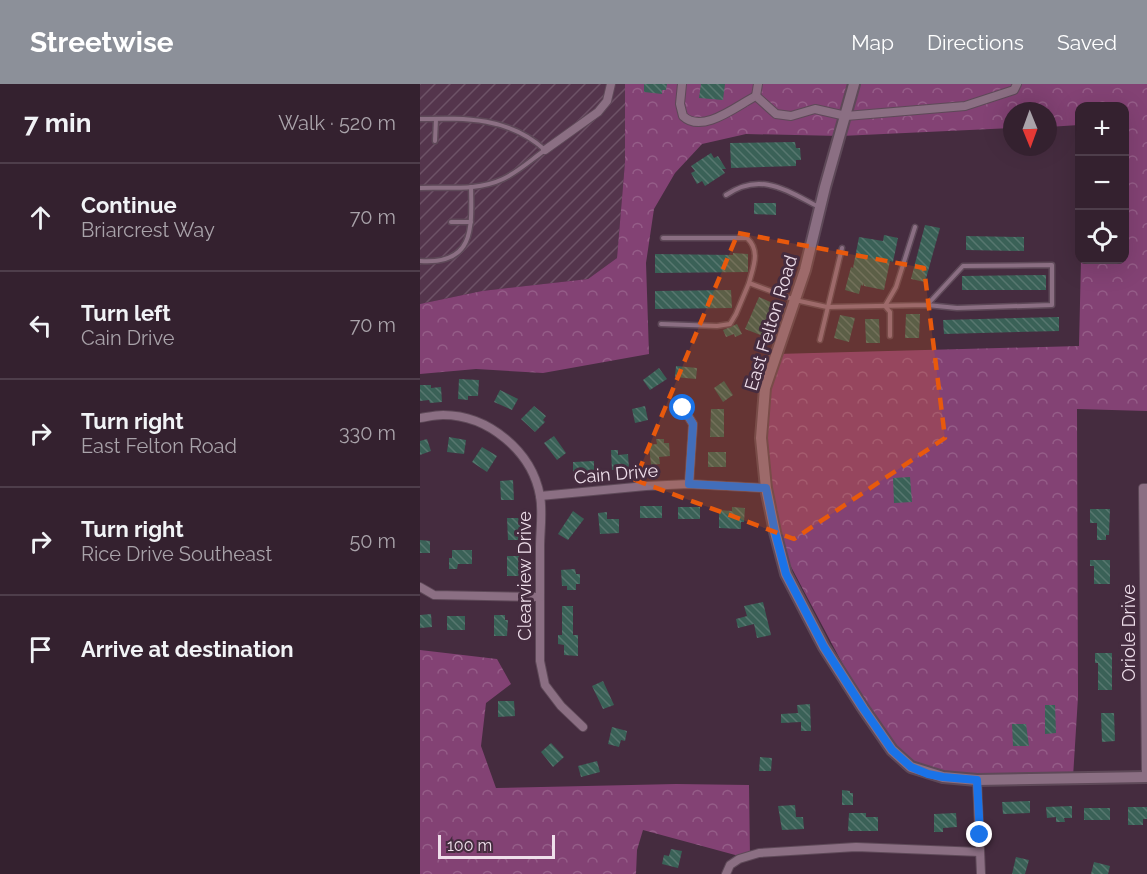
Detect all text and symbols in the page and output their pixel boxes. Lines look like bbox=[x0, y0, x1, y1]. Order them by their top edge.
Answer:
text: Streetwise bbox=[30, 26, 174, 59]
text: Map bbox=[851, 30, 894, 55]
text: Directions bbox=[927, 30, 1024, 55]
text: Saved bbox=[1057, 30, 1117, 55]
north arrow bbox=[1003, 102, 1057, 156]
map controls bbox=[1075, 102, 1129, 264]
button: + bbox=[1075, 102, 1129, 156]
text: 7 min bbox=[24, 108, 91, 138]
text: Walk · 520 m bbox=[278, 111, 396, 135]
button: − bbox=[1075, 156, 1129, 210]
text: Continue bbox=[81, 192, 177, 218]
icon: ahead bbox=[24, 201, 57, 234]
text: 70 m bbox=[350, 205, 396, 229]
button: locate bbox=[1075, 210, 1129, 264]
text: Briarcrest Way bbox=[81, 218, 215, 242]
street label: East Felton Road bbox=[740, 253, 801, 393]
text: Turn left bbox=[81, 300, 171, 326]
icon: left bbox=[24, 309, 57, 342]
text: 70 m bbox=[350, 313, 396, 337]
text: Cain Drive bbox=[81, 326, 174, 350]
route start bbox=[669, 394, 695, 420]
text: Turn right bbox=[81, 408, 184, 434]
icon: right bbox=[24, 417, 57, 450]
text: 330 m bbox=[339, 421, 396, 445]
text: East Felton Road bbox=[81, 434, 237, 458]
street label: Cain Drive bbox=[573, 459, 659, 488]
street label: Clearview Drive bbox=[514, 511, 535, 641]
text: Turn right bbox=[81, 516, 184, 542]
icon: right bbox=[24, 525, 57, 558]
text: 50 m bbox=[349, 529, 396, 553]
text: Rice Drive Southeast bbox=[81, 542, 272, 566]
street label: Oriole Drive bbox=[1118, 584, 1139, 682]
icon: arrive bbox=[24, 633, 57, 666]
text: Arrive at destination bbox=[81, 636, 294, 662]
route end bbox=[966, 821, 992, 847]
scale bar bbox=[438, 832, 555, 860]
text: 100 m bbox=[447, 836, 492, 855]

